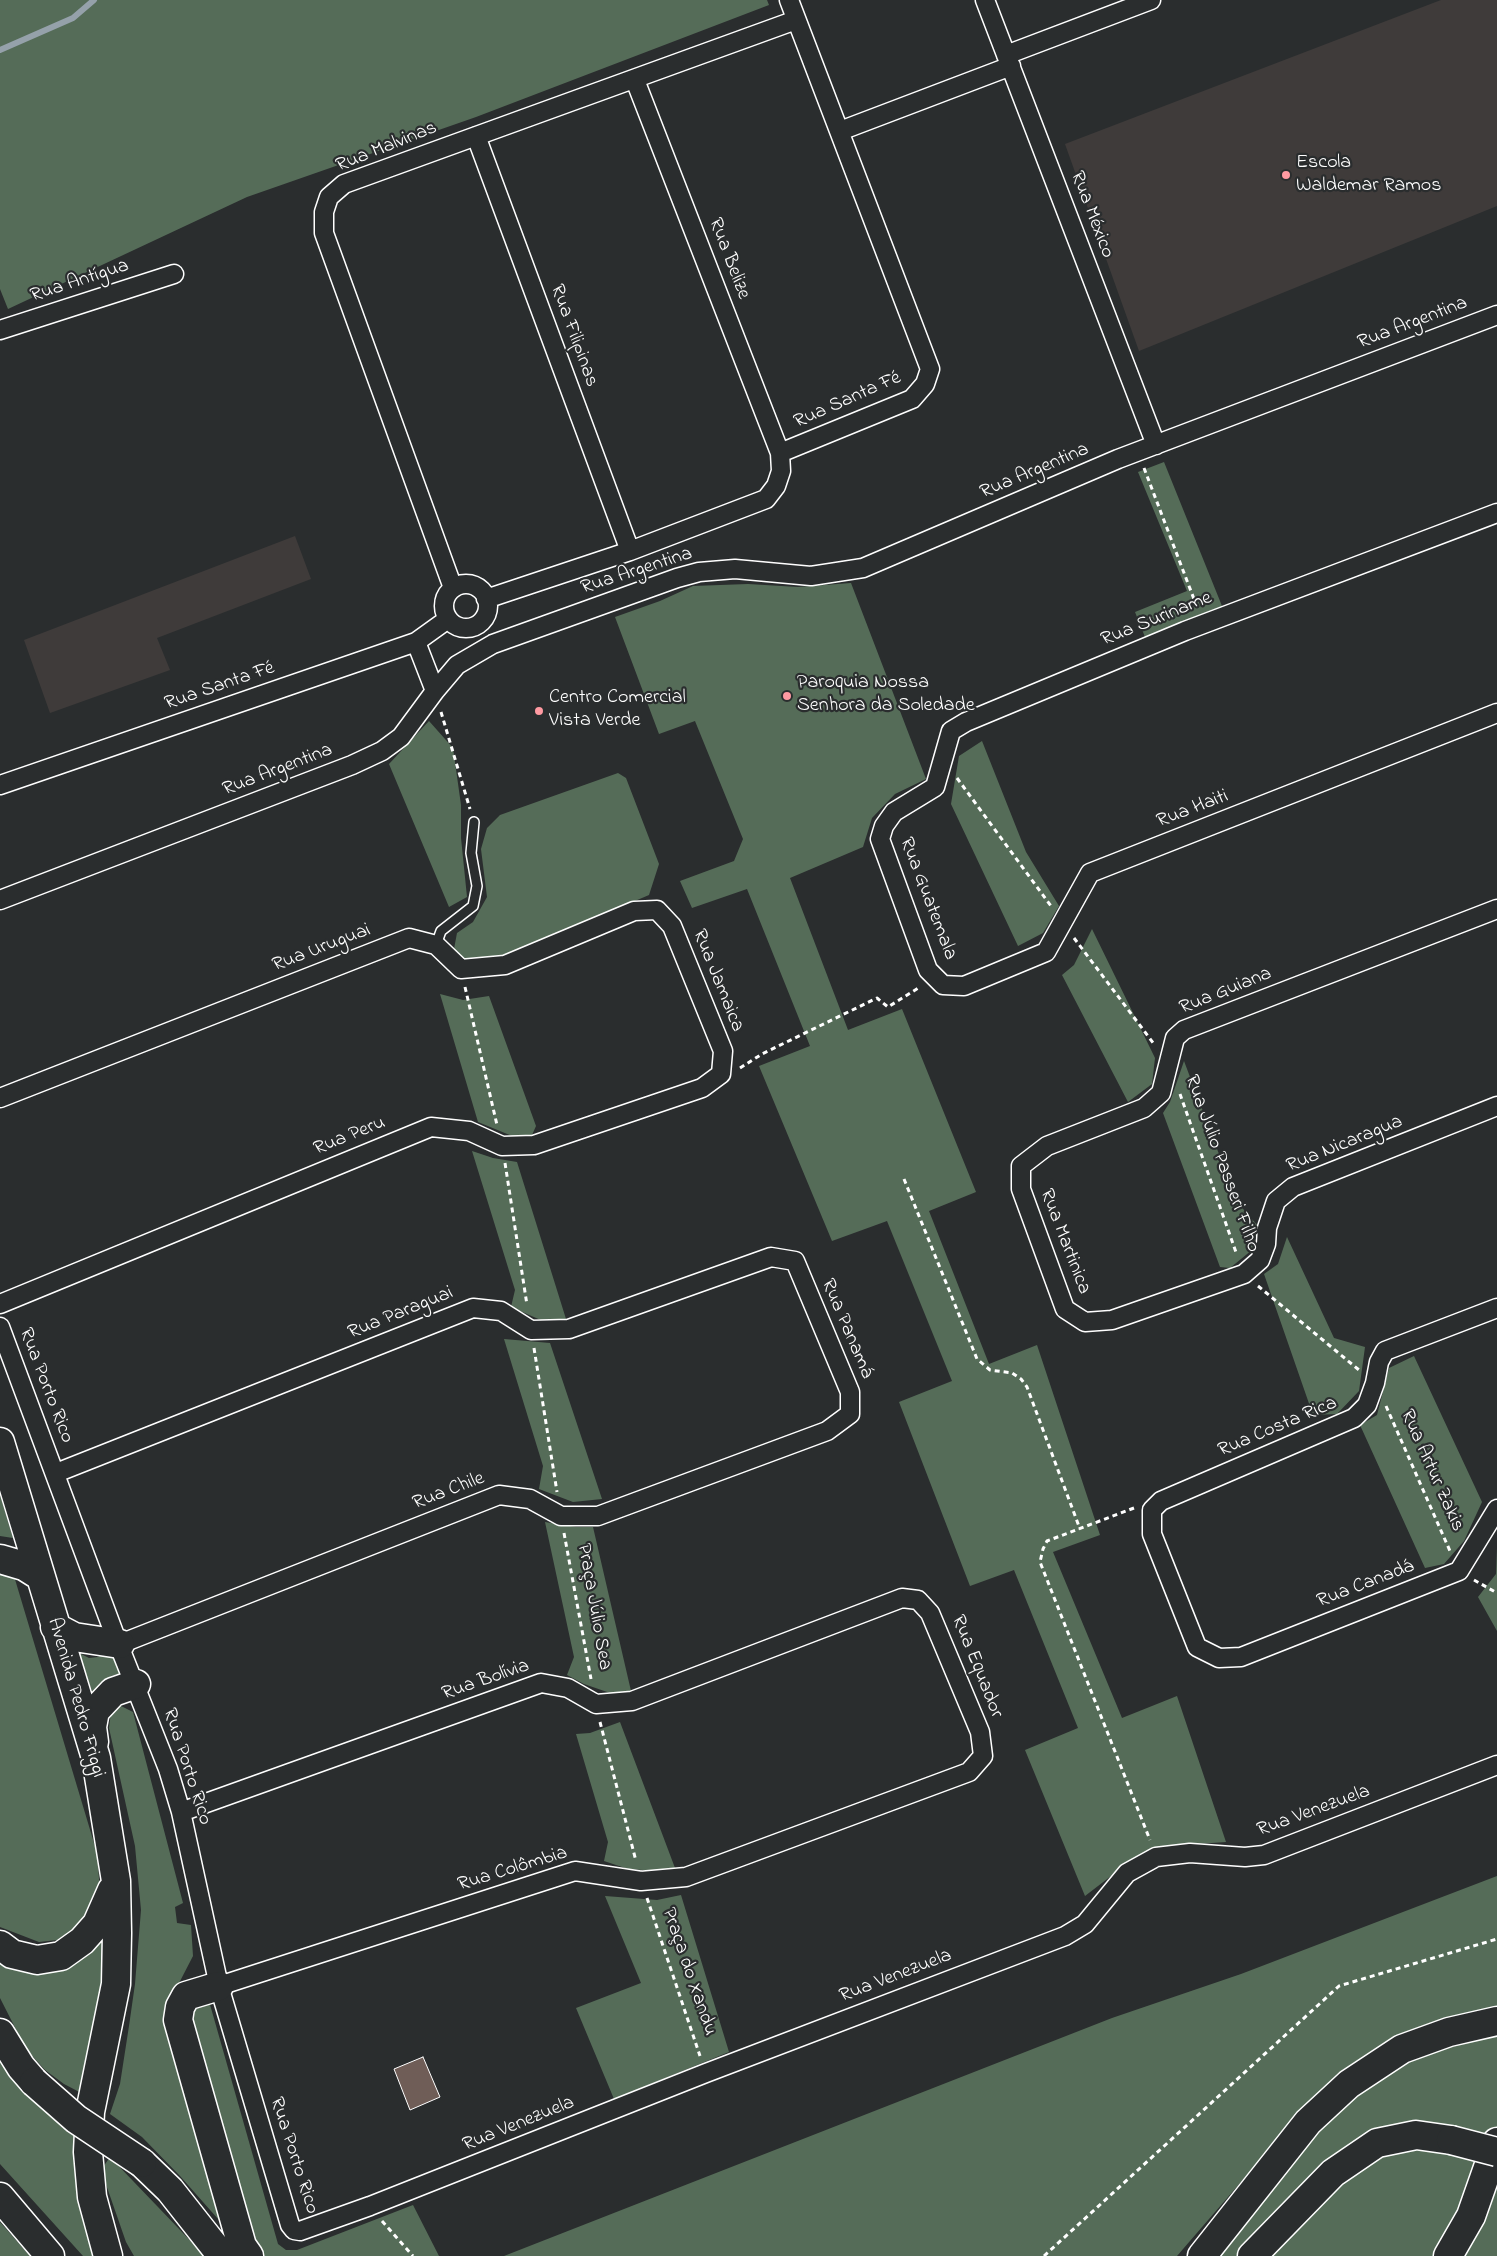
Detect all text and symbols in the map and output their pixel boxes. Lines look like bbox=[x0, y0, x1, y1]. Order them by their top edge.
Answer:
street label: Rua Malvinas bbox=[333, 117, 441, 179]
place label: Escola Waldemar Ramos bbox=[1296, 152, 1441, 199]
street label: Rua México bbox=[1063, 168, 1119, 262]
marker: Escola Waldemar Ramos bbox=[1280, 169, 1292, 181]
street label: Rua Belize bbox=[702, 215, 754, 303]
street label: Rua Antígua bbox=[28, 255, 132, 309]
street label: Rua Filipinas bbox=[543, 282, 603, 390]
street label: Rua Argentina bbox=[1355, 292, 1471, 356]
street label: Rua Santa Fé bbox=[791, 367, 905, 435]
street label: Rua Argentina bbox=[977, 438, 1093, 506]
street label: Rua Argentina bbox=[578, 543, 696, 601]
street label: Rua Suriname bbox=[1098, 587, 1216, 653]
street label: Rua Santa Fé bbox=[162, 657, 278, 717]
place label: Paroquia Nossa Senhora da Soledade bbox=[797, 672, 975, 719]
place label: Centro Comercial Vista Verde bbox=[549, 687, 686, 734]
marker: Paroquia Nossa Senhora da Soledade bbox=[781, 690, 793, 702]
marker: Centro Comercial Vista Verde bbox=[533, 705, 545, 717]
street label: Rua Argentina bbox=[220, 739, 336, 803]
street label: Rua Haiti bbox=[1154, 785, 1232, 835]
street label: Rua Guatemala bbox=[893, 834, 961, 964]
street label: Rua Uruguai bbox=[270, 919, 374, 979]
street label: Rua Jamaica bbox=[686, 926, 748, 1036]
street label: Rua Guiana bbox=[1176, 963, 1276, 1021]
street label: Rua Júlio Passeri Filho bbox=[1178, 1072, 1264, 1256]
street label: Rua Nicaragua bbox=[1283, 1111, 1407, 1179]
street label: Rua Peru bbox=[311, 1112, 389, 1162]
street label: Rua Martinica bbox=[1033, 1186, 1095, 1298]
street label: Rua Panamá bbox=[814, 1276, 878, 1382]
street label: Rua Paraguai bbox=[345, 1282, 457, 1346]
street label: Rua Porto Rico bbox=[12, 1325, 78, 1447]
street label: Rua Costa Rica bbox=[1215, 1392, 1341, 1464]
street label: Rua Artur Zakis bbox=[1393, 1406, 1469, 1536]
street label: Rua Chile bbox=[410, 1467, 488, 1517]
street label: Praça Júlio Sea bbox=[570, 1542, 616, 1672]
street label: Rua Canadá bbox=[1314, 1556, 1418, 1614]
street label: Rua Equador bbox=[945, 1612, 1007, 1722]
street label: Avenida Pedro Friggi bbox=[41, 1615, 109, 1781]
street label: Rua Bolívia bbox=[439, 1655, 533, 1707]
street label: Rua Porto Rico bbox=[156, 1706, 216, 1828]
street label: Rua Venezuela bbox=[1254, 1780, 1374, 1844]
street label: Rua Colômbia bbox=[455, 1842, 571, 1898]
street label: Praça do Xandu bbox=[655, 1905, 721, 2039]
street label: Rua Venezuela bbox=[836, 1945, 956, 2009]
street label: Rua Venezuela bbox=[460, 2092, 578, 2158]
street label: Rua Porto Rico bbox=[263, 2095, 323, 2217]

